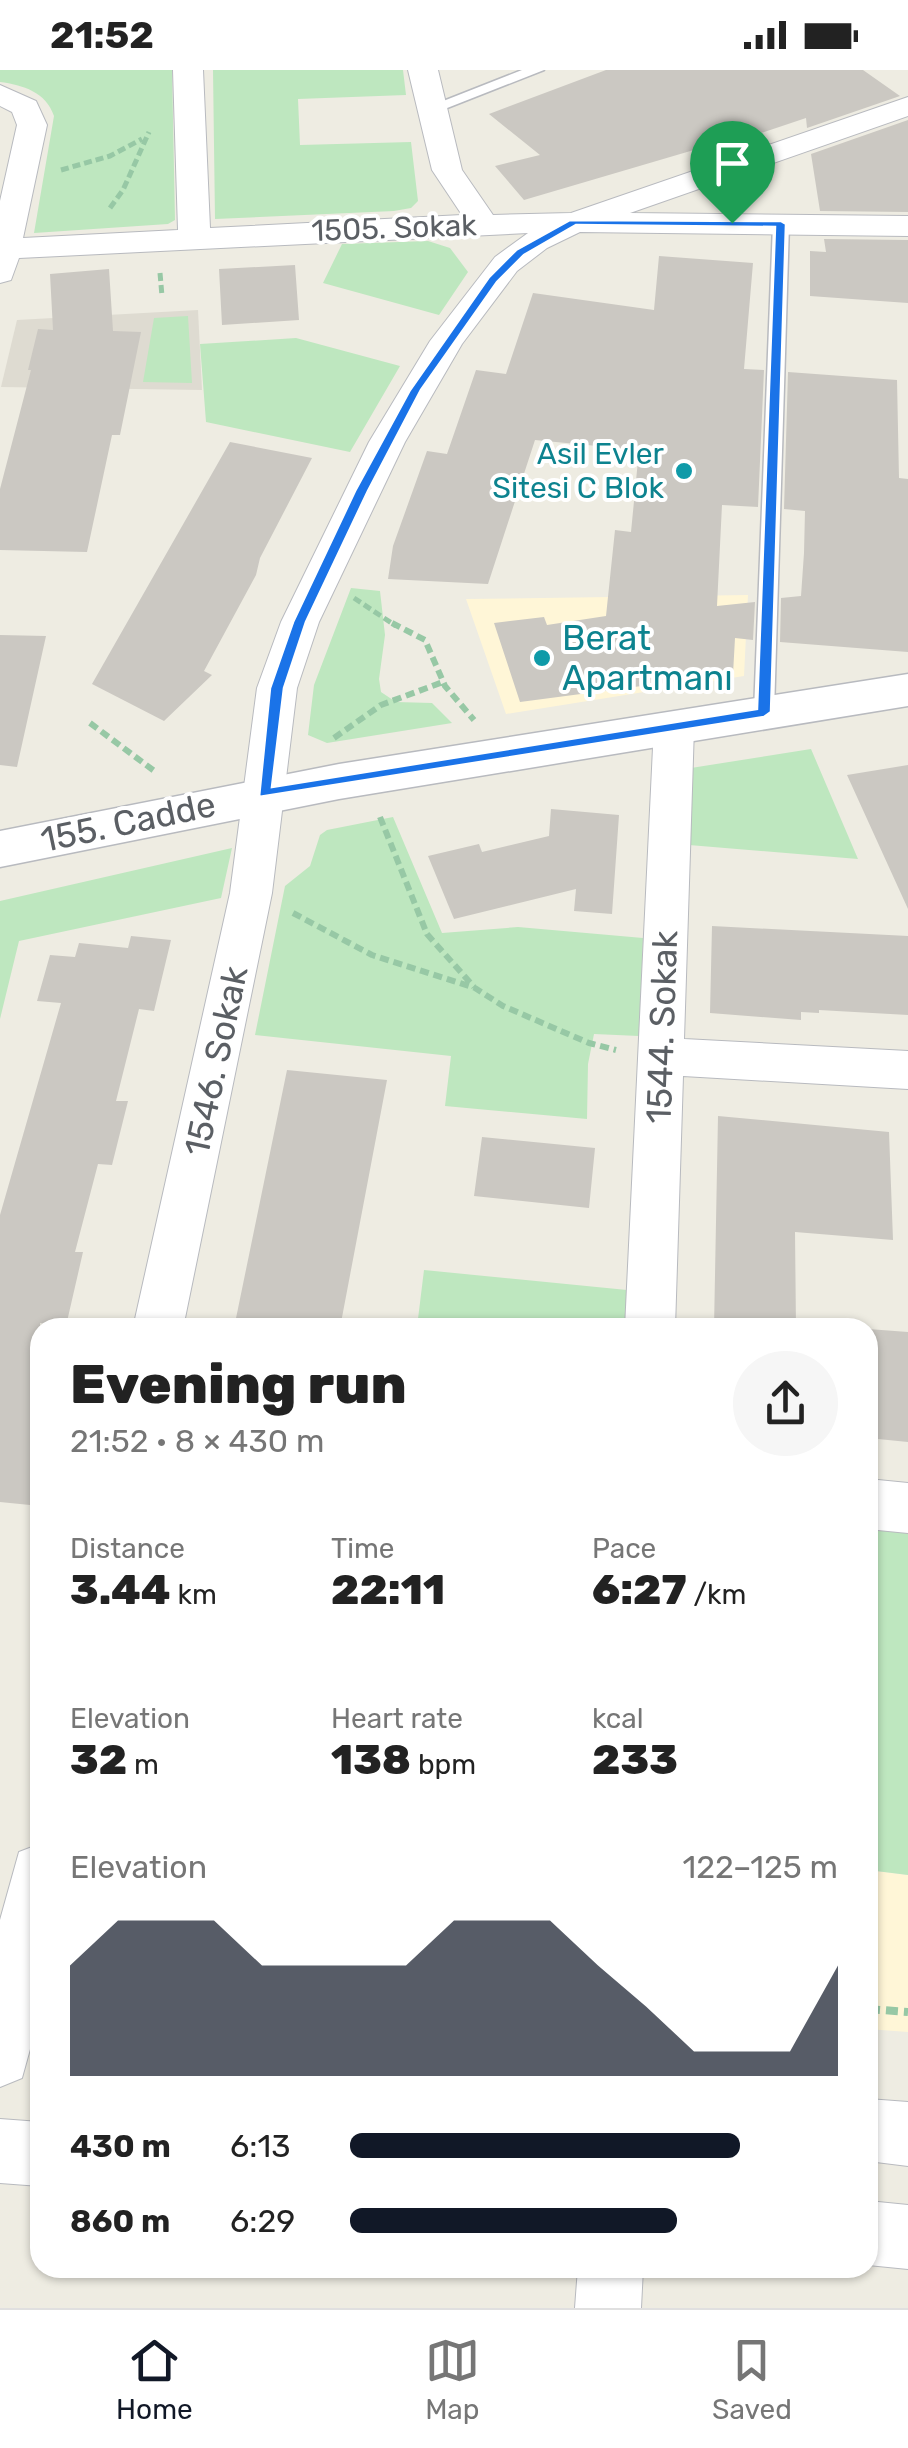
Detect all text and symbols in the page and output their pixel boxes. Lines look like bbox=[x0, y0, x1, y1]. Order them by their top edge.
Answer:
text: 21:52 bbox=[50, 12, 154, 58]
pin bbox=[690, 121, 775, 224]
icon: arrive bbox=[705, 136, 760, 191]
street label: 1505. Sokak bbox=[311, 207, 478, 249]
place label: Asil Evler Sitesi C Blok bbox=[492, 436, 665, 506]
marker: Asil Evler Sitesi C Blok bbox=[673, 460, 695, 482]
place label: Berat Apartmanı bbox=[562, 617, 733, 699]
marker: Berat Apartmanı bbox=[531, 647, 553, 669]
street label: 155. Cadde bbox=[37, 783, 219, 861]
street label: 1544. Sokak bbox=[638, 930, 686, 1124]
street label: 1546. Sokak bbox=[175, 962, 257, 1160]
button: share bbox=[733, 1351, 838, 1456]
text: Evening run bbox=[70, 1352, 407, 1417]
text: 21:52 · 8 × 430 m bbox=[70, 1422, 324, 1460]
text: Distance bbox=[70, 1532, 185, 1565]
text: Time bbox=[331, 1532, 394, 1565]
text: Pace bbox=[592, 1532, 656, 1565]
text: 3.44 bbox=[70, 1565, 171, 1615]
text: 22:11 bbox=[331, 1565, 445, 1615]
text: 6:27 bbox=[592, 1565, 687, 1615]
text: km bbox=[171, 1578, 217, 1611]
text: /km bbox=[687, 1578, 746, 1611]
text: Elevation bbox=[70, 1702, 190, 1735]
text: Heart rate bbox=[331, 1702, 463, 1735]
text: kcal bbox=[592, 1702, 643, 1735]
text: 32 bbox=[70, 1735, 127, 1785]
text: 138 bbox=[331, 1735, 411, 1785]
text: 233 bbox=[592, 1735, 678, 1785]
text: m bbox=[127, 1748, 159, 1781]
text: bpm bbox=[411, 1748, 476, 1781]
text: Elevation bbox=[70, 1848, 207, 1886]
text: 122–125 m bbox=[683, 1848, 838, 1886]
text: 430 m bbox=[70, 2127, 171, 2165]
text: 6:13 bbox=[230, 2127, 290, 2165]
text: 860 m bbox=[70, 2202, 170, 2240]
text: 6:29 bbox=[230, 2202, 295, 2240]
tab: Home bbox=[116, 2333, 193, 2426]
tab: Map bbox=[425, 2333, 480, 2426]
tab: Saved bbox=[712, 2333, 792, 2426]

